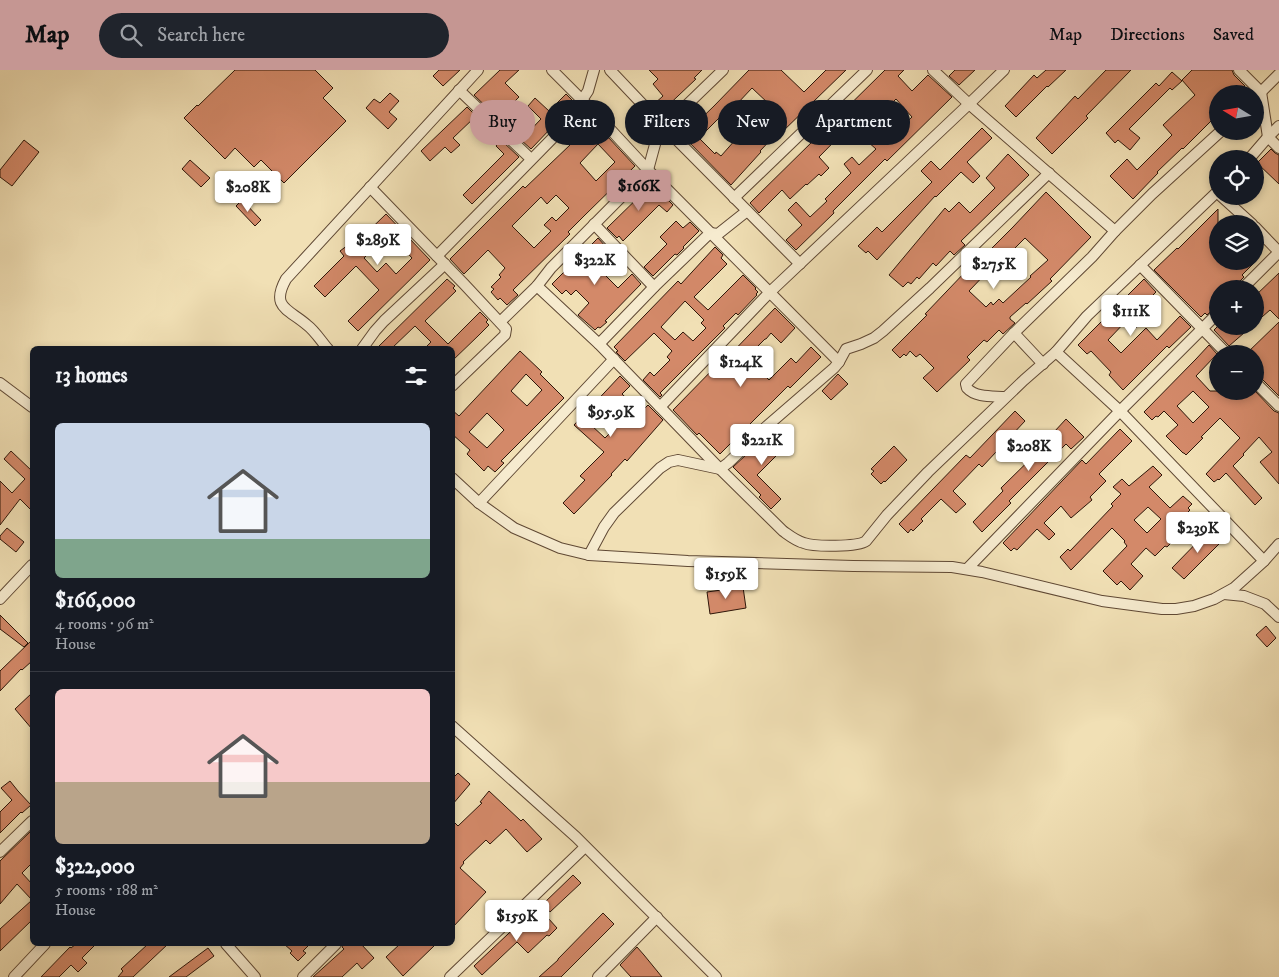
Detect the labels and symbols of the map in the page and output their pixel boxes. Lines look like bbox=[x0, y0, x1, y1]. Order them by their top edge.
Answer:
north arrow bbox=[1209, 85, 1264, 140]
pin: $208K bbox=[213, 170, 283, 213]
pin: $166K bbox=[604, 170, 674, 212]
pin: $289K bbox=[343, 224, 413, 266]
pin: $322K bbox=[560, 244, 630, 286]
pin: $275K bbox=[959, 248, 1029, 290]
pin: $111K bbox=[1096, 294, 1166, 337]
pin: $124K bbox=[706, 346, 776, 388]
pin: $95.9K bbox=[570, 396, 652, 438]
pin: $221K bbox=[727, 424, 797, 466]
pin: $208K bbox=[994, 430, 1064, 472]
pin: $239K bbox=[1163, 512, 1233, 554]
pin: $159K bbox=[691, 558, 761, 600]
pin: $159K bbox=[482, 900, 552, 942]

